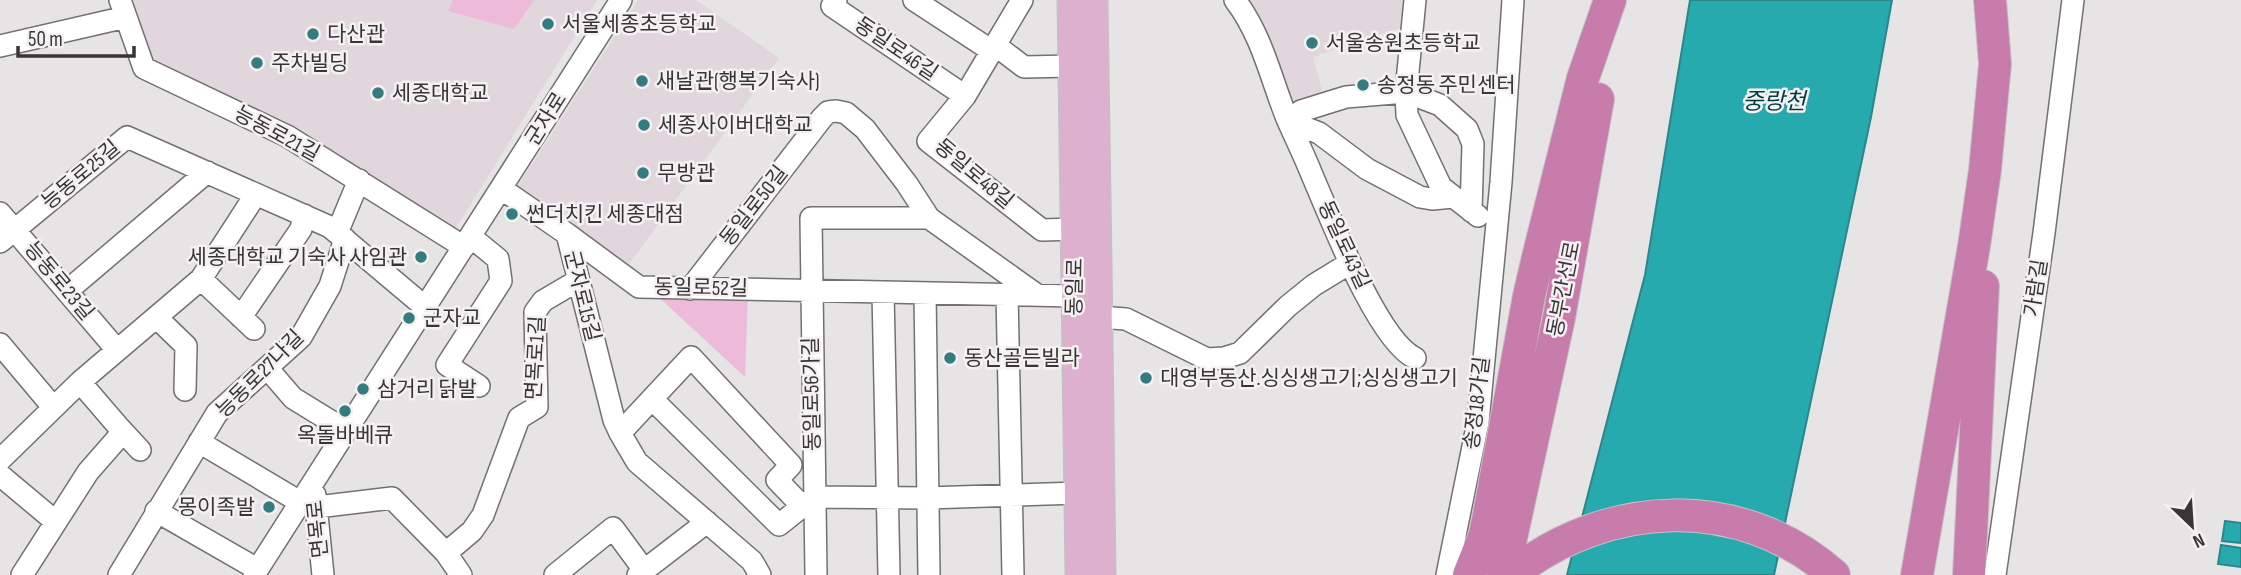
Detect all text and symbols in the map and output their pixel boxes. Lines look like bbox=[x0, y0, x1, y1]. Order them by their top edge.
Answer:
place label: 서울세종초등학교 bbox=[562, 12, 717, 37]
street label: 동일로46길 bbox=[850, 12, 942, 86]
scale bar bbox=[18, 14, 133, 58]
marker: 서울세종초등학교 bbox=[540, 16, 556, 32]
place label: 다산관 bbox=[327, 22, 385, 47]
marker: 다산관 bbox=[305, 26, 321, 42]
text: 50 m bbox=[28, 27, 63, 52]
place label: 서울송원초등학교 bbox=[1326, 31, 1481, 56]
marker: 서울송원초등학교 bbox=[1304, 35, 1320, 51]
place label: 주차빌딩 bbox=[271, 51, 348, 76]
marker: 주차빌딩 bbox=[249, 55, 265, 71]
place label: 새날관(행복기숙사) bbox=[656, 69, 820, 94]
marker: 새날관(행복기숙사) bbox=[634, 73, 650, 89]
place label: 송정동 주민센터 bbox=[1377, 73, 1516, 98]
marker: 송정동 주민센터 bbox=[1355, 77, 1371, 93]
place label: 세종대학교 bbox=[392, 81, 489, 106]
marker: 세종대학교 bbox=[370, 85, 386, 101]
street label: 군자로 bbox=[520, 88, 572, 150]
water label: 중랑천 bbox=[1742, 88, 1809, 116]
street label: 능동로21길 bbox=[230, 101, 324, 167]
place label: 세종사이버대학교 bbox=[658, 113, 813, 138]
marker: 세종사이버대학교 bbox=[636, 117, 652, 133]
street label: 동일로48길 bbox=[929, 134, 1019, 214]
street label: 능동로25길 bbox=[37, 135, 125, 215]
place label: 무방관 bbox=[657, 161, 715, 186]
street label: 동일로50길 bbox=[715, 161, 793, 251]
marker: 무방관 bbox=[635, 165, 651, 181]
street label: 동일로43길 bbox=[1313, 197, 1375, 293]
place label: 썬더치킨 세종대점 bbox=[526, 202, 684, 227]
marker: 썬더치킨 세종대점 bbox=[504, 206, 520, 222]
street label: 능동로23길 bbox=[19, 237, 99, 325]
street label: 동부간선로 bbox=[1543, 239, 1585, 339]
place label: 세종대학교 기숙사 사임관 bbox=[188, 245, 407, 270]
street label: 군자로15길 bbox=[559, 248, 605, 344]
marker: 세종대학교 기숙사 사임관 bbox=[413, 249, 429, 265]
street label: 가람길 bbox=[2019, 257, 2053, 319]
street label: 동일로 bbox=[1062, 258, 1088, 316]
street label: 동일로52길 bbox=[654, 275, 748, 301]
place label: 군자교 bbox=[423, 306, 481, 331]
marker: 군자교 bbox=[401, 310, 417, 326]
street label: 면목로1길 bbox=[521, 315, 551, 401]
street label: 능동로27나길 bbox=[211, 325, 309, 423]
street label: 동일로56가길 bbox=[799, 337, 825, 451]
place label: 동산골든빌라 bbox=[964, 346, 1080, 371]
marker: 동산골든빌라 bbox=[942, 350, 958, 366]
street label: 송정18가길 bbox=[1459, 355, 1495, 451]
place label: 대영부동산.싱싱생고기;싱싱생고기 bbox=[1160, 366, 1458, 391]
marker: 대영부동산.싱싱생고기;싱싱생고기 bbox=[1138, 370, 1154, 386]
place label: 삼거리 닭발 bbox=[377, 377, 477, 402]
marker: 삼거리 닭발 bbox=[355, 381, 371, 397]
marker: 옥돌바베큐 bbox=[337, 403, 353, 419]
place label: 옥돌바베큐 bbox=[297, 423, 393, 448]
north arrow bbox=[2157, 491, 2227, 561]
place label: 몽이족발 bbox=[178, 495, 255, 520]
marker: 몽이족발 bbox=[261, 499, 277, 515]
street label: 면목로 bbox=[303, 499, 333, 559]
text: N bbox=[2189, 527, 2208, 553]

